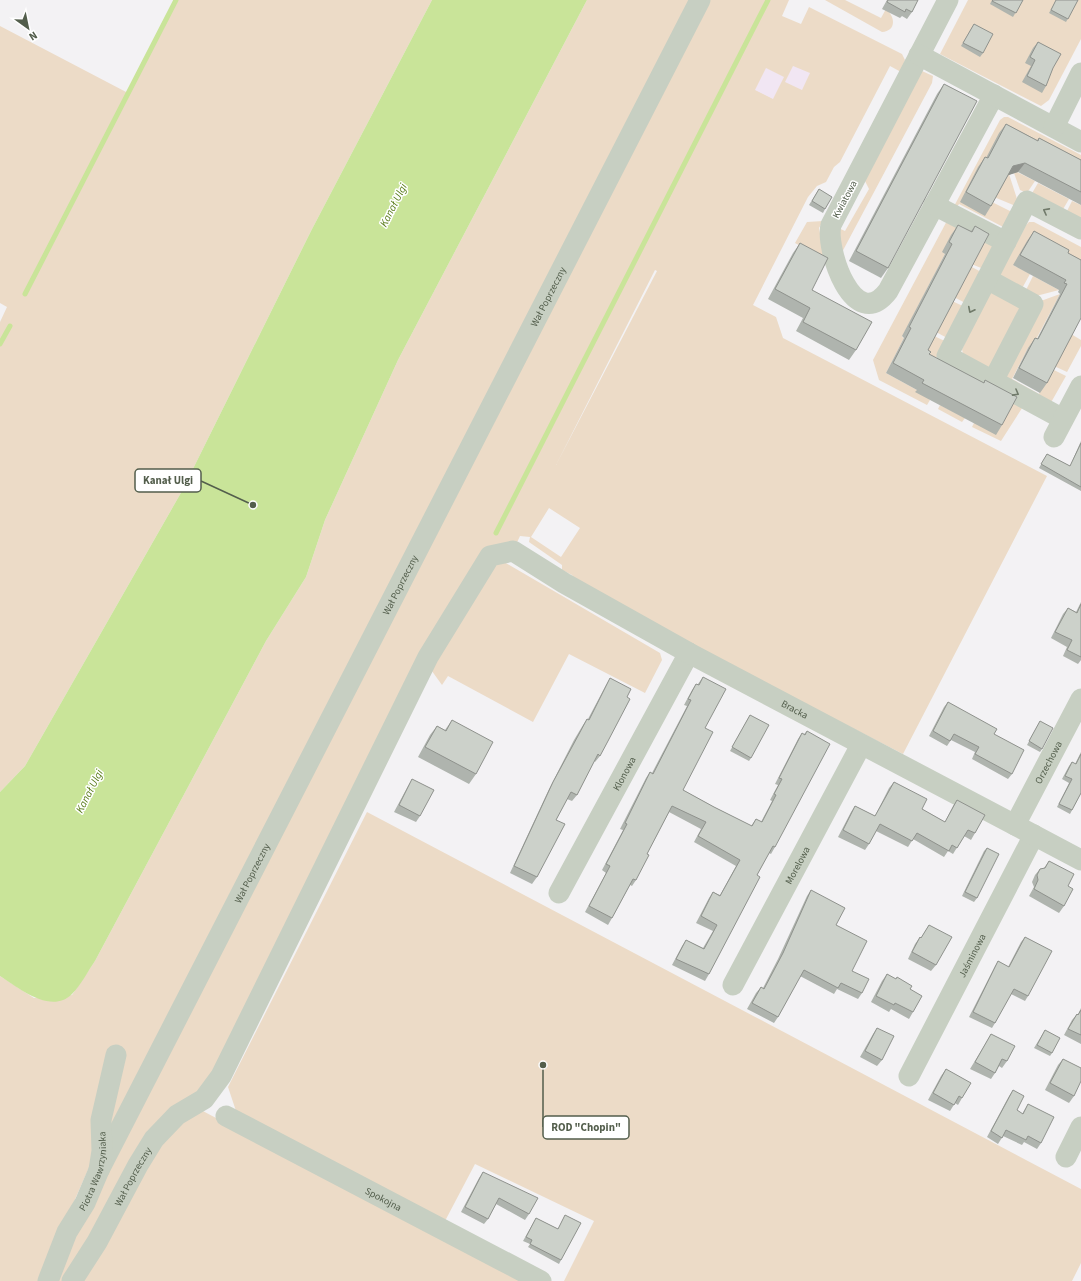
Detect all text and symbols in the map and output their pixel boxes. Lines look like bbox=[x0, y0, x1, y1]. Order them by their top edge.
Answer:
north arrow bbox=[8, 8, 48, 48]
text: N bbox=[26, 28, 40, 44]
street label: Kwiatowa bbox=[829, 178, 861, 221]
water label: Kanał Ulgi bbox=[376, 181, 411, 230]
one-way arrow bbox=[1043, 208, 1051, 216]
street label: Wał Poprzeczny bbox=[527, 264, 570, 329]
one-way arrow bbox=[968, 306, 976, 313]
one-way arrow bbox=[1011, 389, 1019, 396]
callout: Kanał Ulgi bbox=[135, 469, 201, 492]
text: Kanał Ulgi bbox=[143, 473, 193, 488]
street label: Wał Poprzeczny bbox=[379, 552, 422, 618]
street label: Bracka bbox=[779, 697, 810, 723]
street label: Orzechowa bbox=[1032, 739, 1066, 787]
street label: Klonowa bbox=[610, 754, 640, 793]
water label: Kanał Ulgi bbox=[72, 767, 107, 816]
street label: Wał Poprzeczny bbox=[231, 841, 274, 906]
street label: Morelowa bbox=[782, 844, 814, 887]
street label: Jaśminowa bbox=[955, 931, 990, 980]
callout: ROD "Chopin" bbox=[543, 1116, 629, 1139]
text: ROD "Chopin" bbox=[551, 1120, 621, 1135]
street label: Piotra Wawrzyniaka bbox=[76, 1131, 110, 1214]
street label: Wał Poprzeczny bbox=[111, 1144, 156, 1209]
street label: Spokojna bbox=[362, 1184, 404, 1215]

